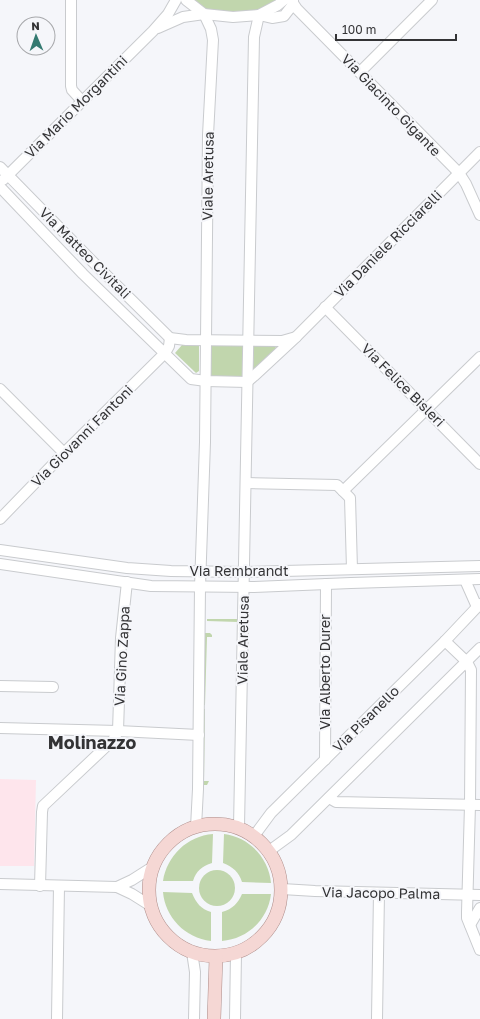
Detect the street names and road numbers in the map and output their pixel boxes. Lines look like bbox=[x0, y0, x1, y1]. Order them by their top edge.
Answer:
street label: Via Giacinto Gigante bbox=[338, 50, 445, 159]
street label: Via Mario Morgantini bbox=[21, 52, 130, 161]
street label: Viale Aretusa bbox=[198, 131, 217, 221]
street label: Via Daniele Ricciarelli bbox=[330, 186, 445, 301]
street label: Via Matteo Civitali bbox=[36, 203, 135, 302]
street label: Via Felice Bisleri bbox=[358, 340, 448, 430]
street label: Via Giovanni Fantoni bbox=[27, 381, 136, 490]
street label: Via Rembrandt bbox=[189, 562, 289, 579]
street label: Viale Aretusa bbox=[233, 595, 252, 685]
street label: Via Gino Zappa bbox=[110, 606, 133, 706]
street label: Via Alberto Durer bbox=[316, 614, 333, 730]
street label: Via Pisanello bbox=[329, 682, 402, 755]
street label: Via Jacopo Palma bbox=[322, 883, 440, 902]

